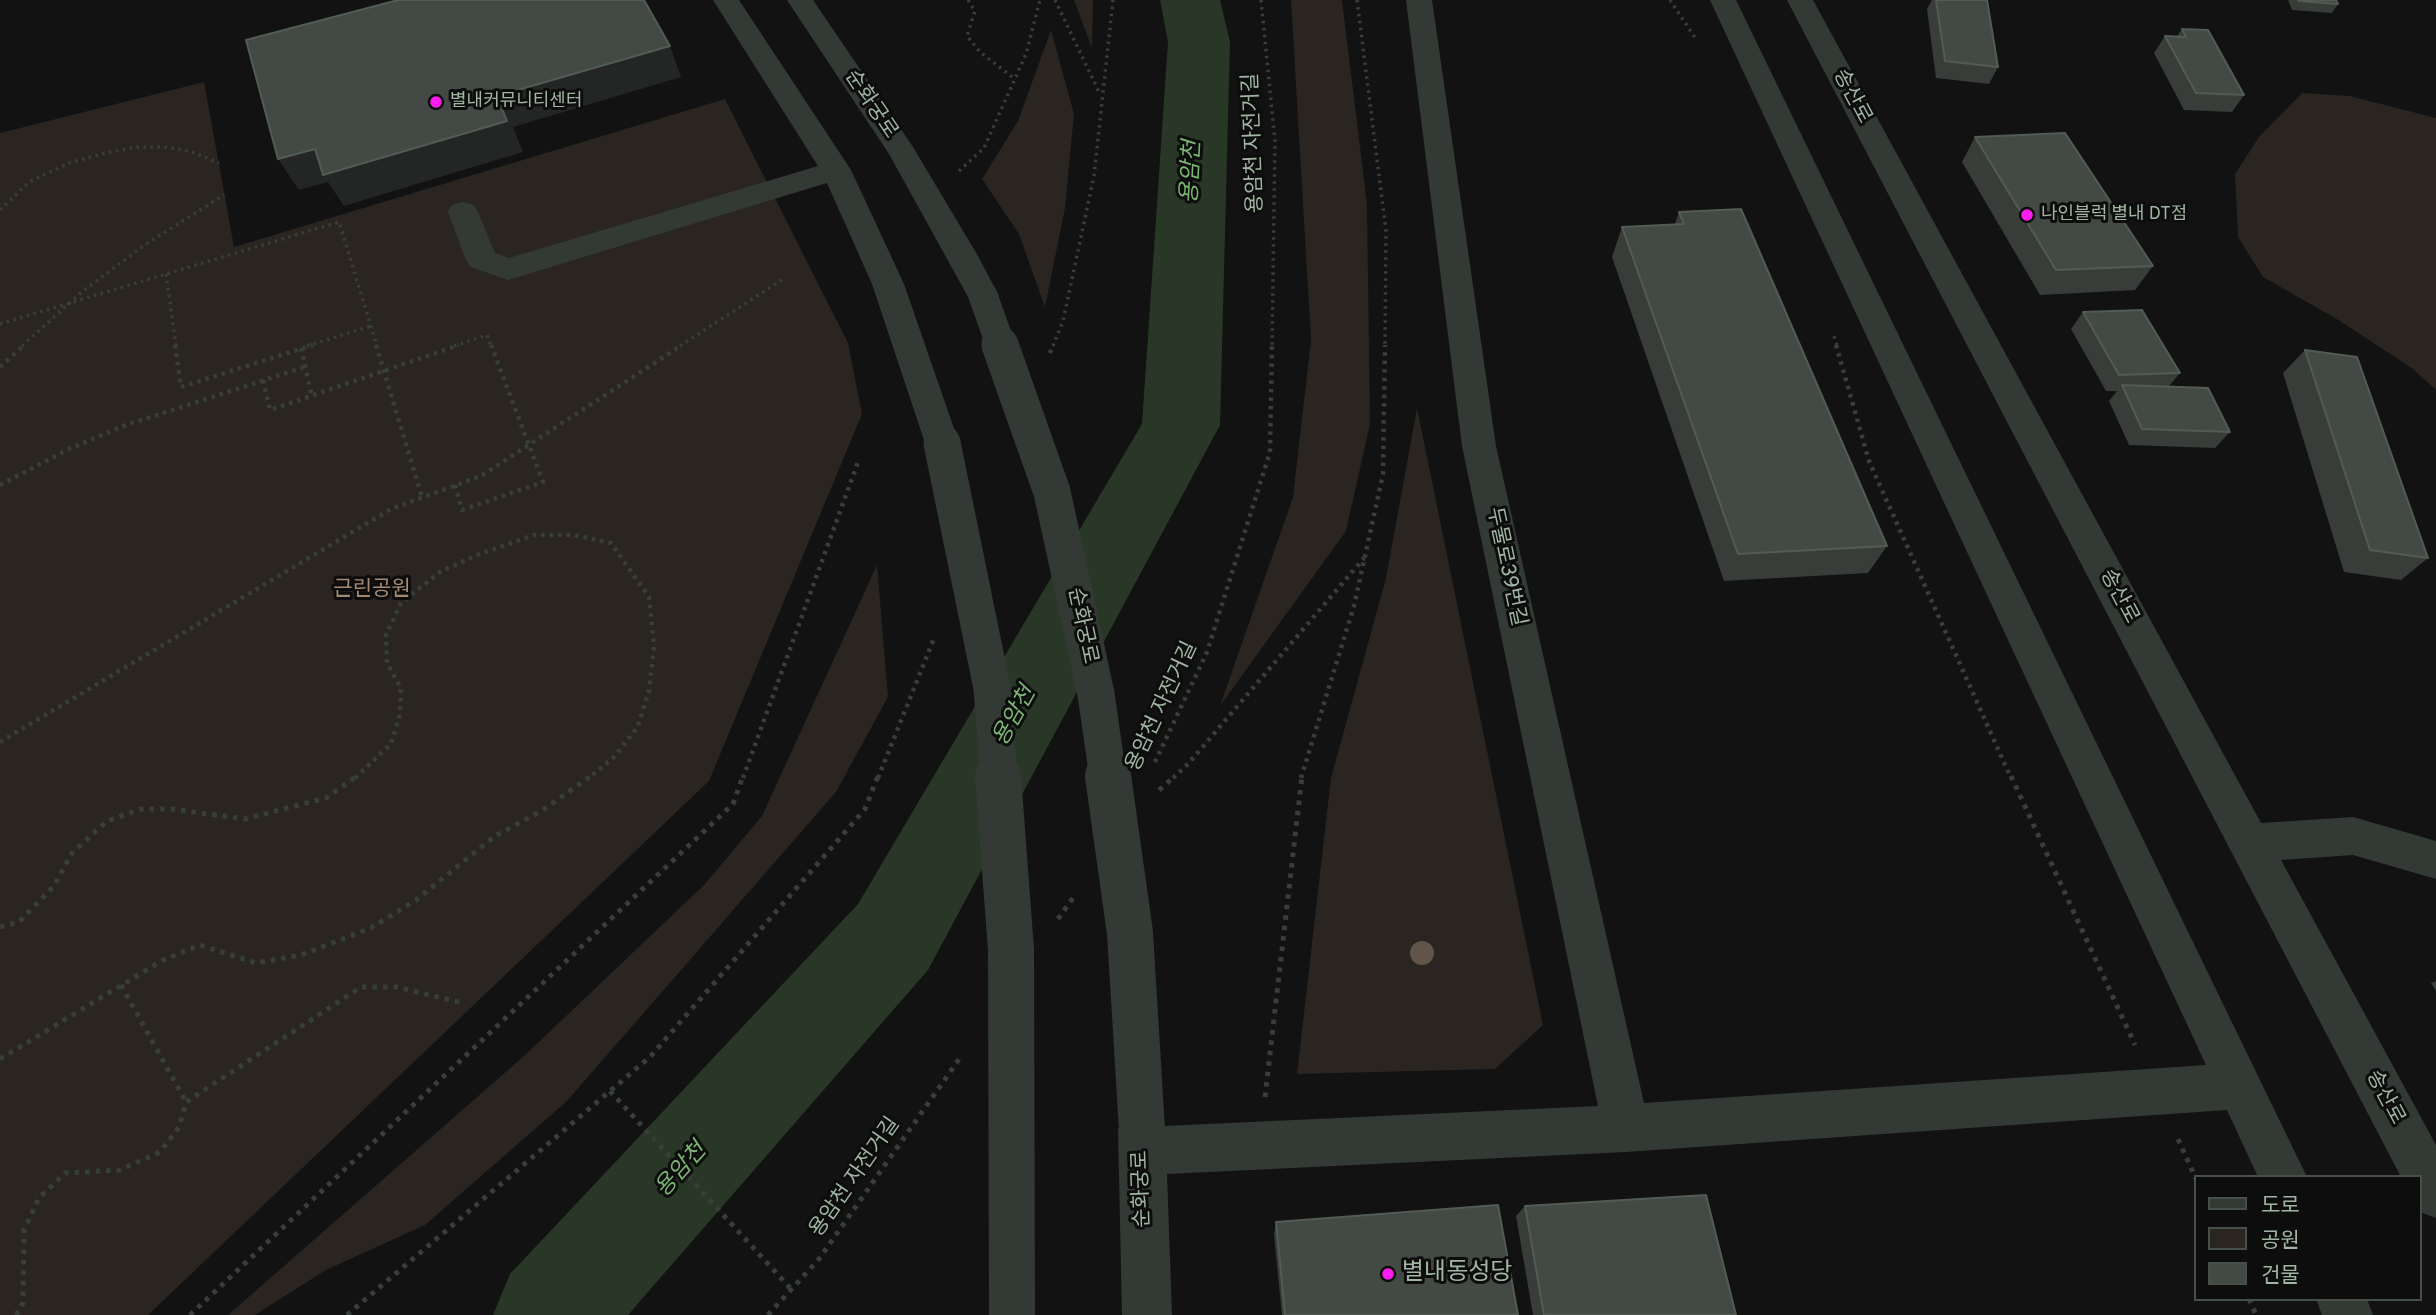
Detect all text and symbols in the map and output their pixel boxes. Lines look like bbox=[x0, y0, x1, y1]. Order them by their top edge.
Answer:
street label: 송산로 bbox=[1826, 65, 1876, 129]
street label: 순화궁로 bbox=[838, 66, 902, 144]
street label: 용암천 자전거길 bbox=[1240, 73, 1270, 213]
place label: 별내커뮤니티센터 bbox=[450, 91, 582, 113]
marker: 별내커뮤니티센터 bbox=[428, 94, 444, 110]
water label: 용암천 bbox=[1178, 140, 1208, 204]
place label: 나인블럭 별내 DT점 bbox=[2041, 204, 2187, 226]
marker: 나인블럭 별내 DT점 bbox=[2019, 207, 2035, 223]
street label: 두물로39번길 bbox=[1480, 505, 1530, 629]
street label: 송산로 bbox=[2093, 565, 2143, 629]
park label: 근린공원 bbox=[333, 578, 411, 604]
street label: 순화궁로 bbox=[1061, 586, 1101, 666]
street label: 용암천 자전거길 bbox=[1122, 638, 1204, 776]
water label: 용암천 bbox=[989, 683, 1043, 751]
street label: 송산로 bbox=[2359, 1066, 2409, 1130]
street label: 용암천 자전거길 bbox=[805, 1113, 907, 1243]
water label: 용암천 bbox=[651, 1138, 713, 1204]
street label: 순화궁로 bbox=[1129, 1150, 1157, 1228]
legend bbox=[2194, 1175, 2422, 1301]
text: 도로 bbox=[2261, 1193, 2300, 1220]
text: 공원 bbox=[2261, 1228, 2300, 1255]
place label: 별내동성당 bbox=[1402, 1260, 1512, 1288]
text: 건물 bbox=[2261, 1263, 2300, 1290]
marker: 별내동성당 bbox=[1380, 1266, 1396, 1282]

